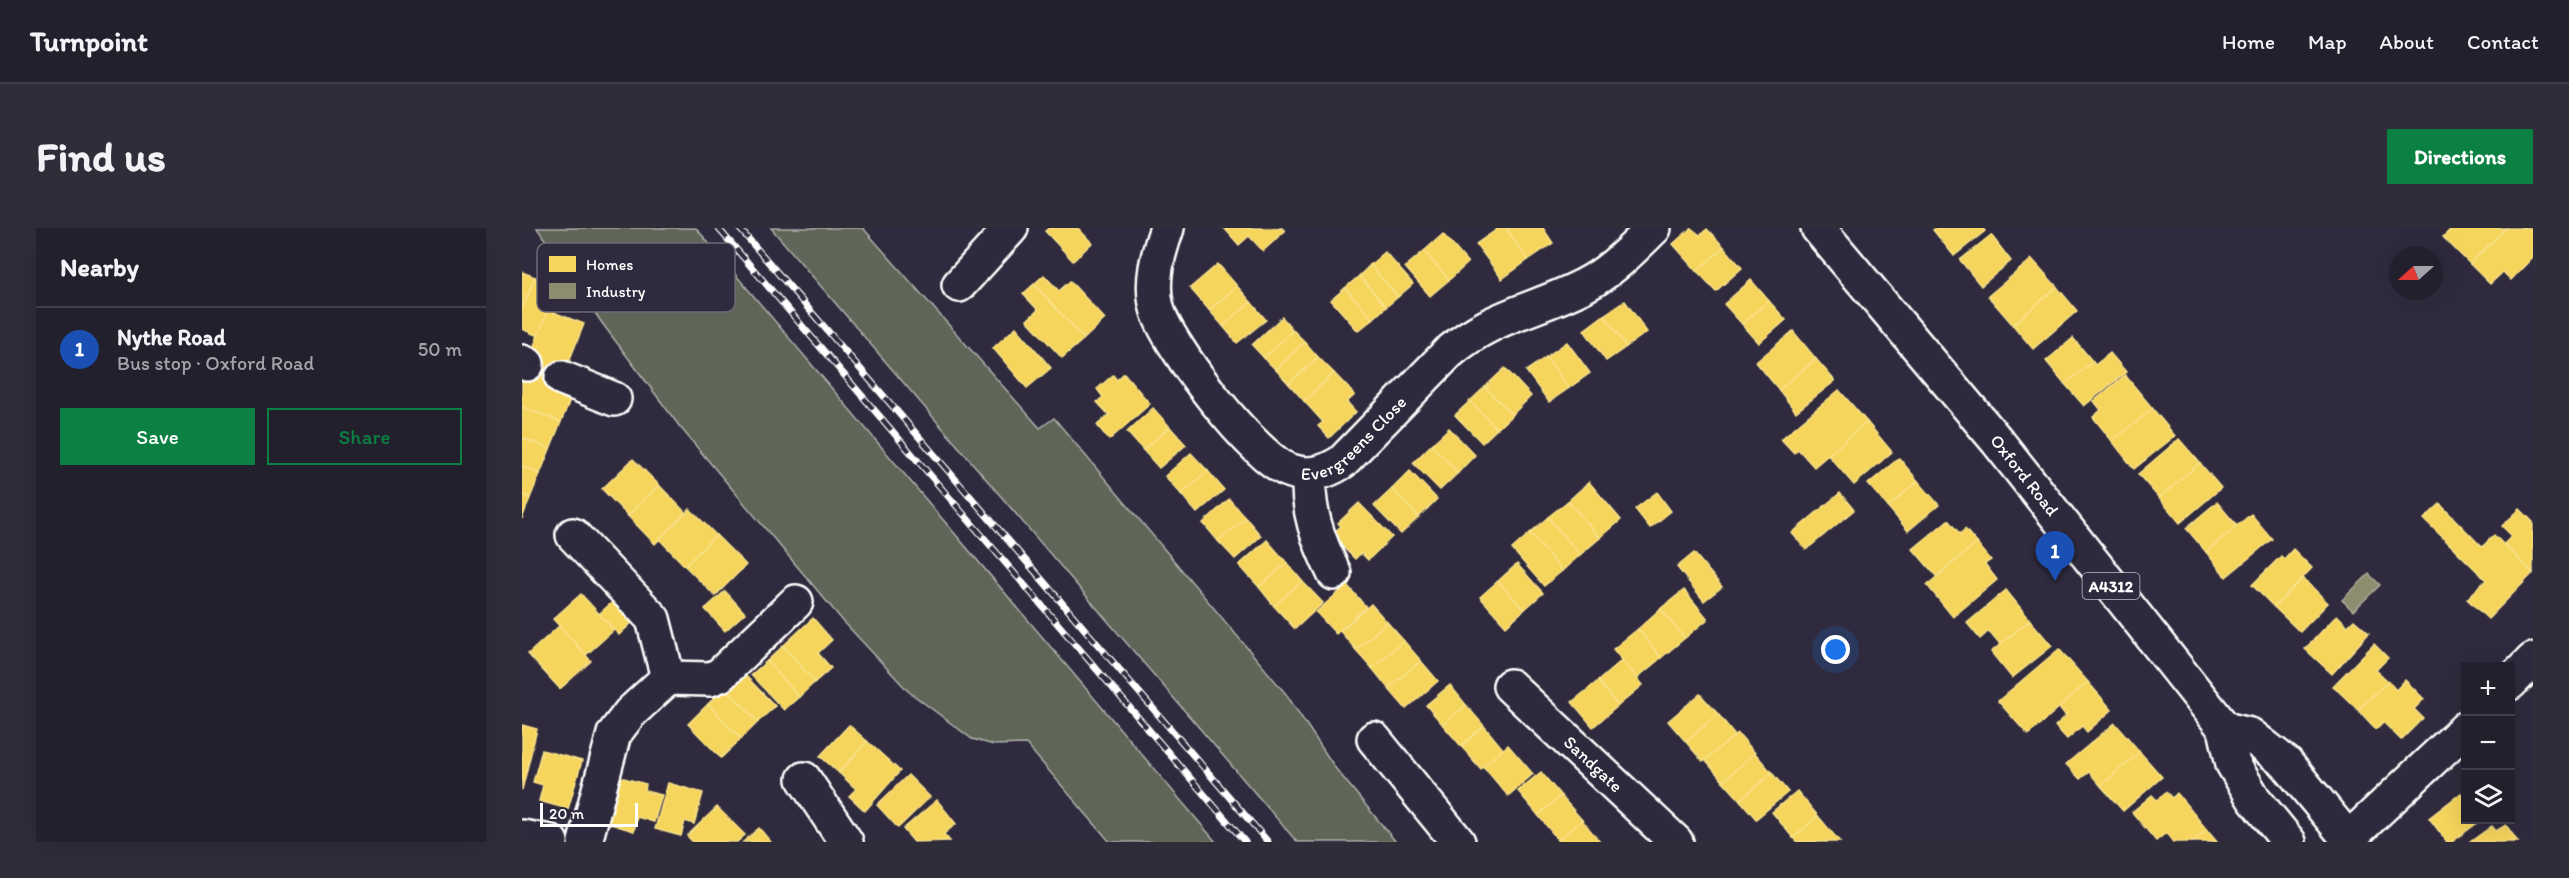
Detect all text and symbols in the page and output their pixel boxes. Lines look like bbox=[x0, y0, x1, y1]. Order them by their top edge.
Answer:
text: Turnpoint bbox=[30, 24, 148, 58]
text: Home bbox=[2222, 29, 2275, 54]
text: Map bbox=[2308, 29, 2347, 54]
text: About bbox=[2380, 29, 2434, 54]
text: Contact bbox=[2467, 29, 2539, 54]
button: Directions bbox=[2387, 129, 2533, 184]
text: Find us bbox=[36, 131, 166, 182]
legend bbox=[537, 243, 735, 312]
north arrow bbox=[2389, 246, 2443, 300]
text: Nearby bbox=[60, 251, 139, 283]
text: Homes bbox=[586, 255, 633, 274]
text: Industry bbox=[586, 282, 646, 301]
text: Nythe Road bbox=[117, 324, 226, 351]
text: 1 bbox=[75, 337, 84, 361]
text: 50 m bbox=[418, 337, 462, 361]
text: Bus stop · Oxford Road bbox=[117, 351, 314, 375]
street label: Evergreens Close bbox=[1301, 391, 1411, 485]
button: Save bbox=[60, 408, 255, 465]
button: Share bbox=[267, 408, 462, 465]
street label: Oxford Road bbox=[1985, 430, 2064, 521]
pin: 1 bbox=[2036, 532, 2074, 581]
road number: A4312 bbox=[2082, 573, 2140, 599]
your location bbox=[1821, 635, 1850, 664]
map controls bbox=[2461, 662, 2515, 824]
button: + bbox=[2461, 662, 2515, 716]
button: − bbox=[2461, 716, 2515, 770]
street label: Sandgate bbox=[1559, 731, 1627, 797]
button: layers bbox=[2461, 770, 2515, 824]
scale bar bbox=[540, 800, 638, 828]
text: 20 m bbox=[549, 804, 584, 823]

